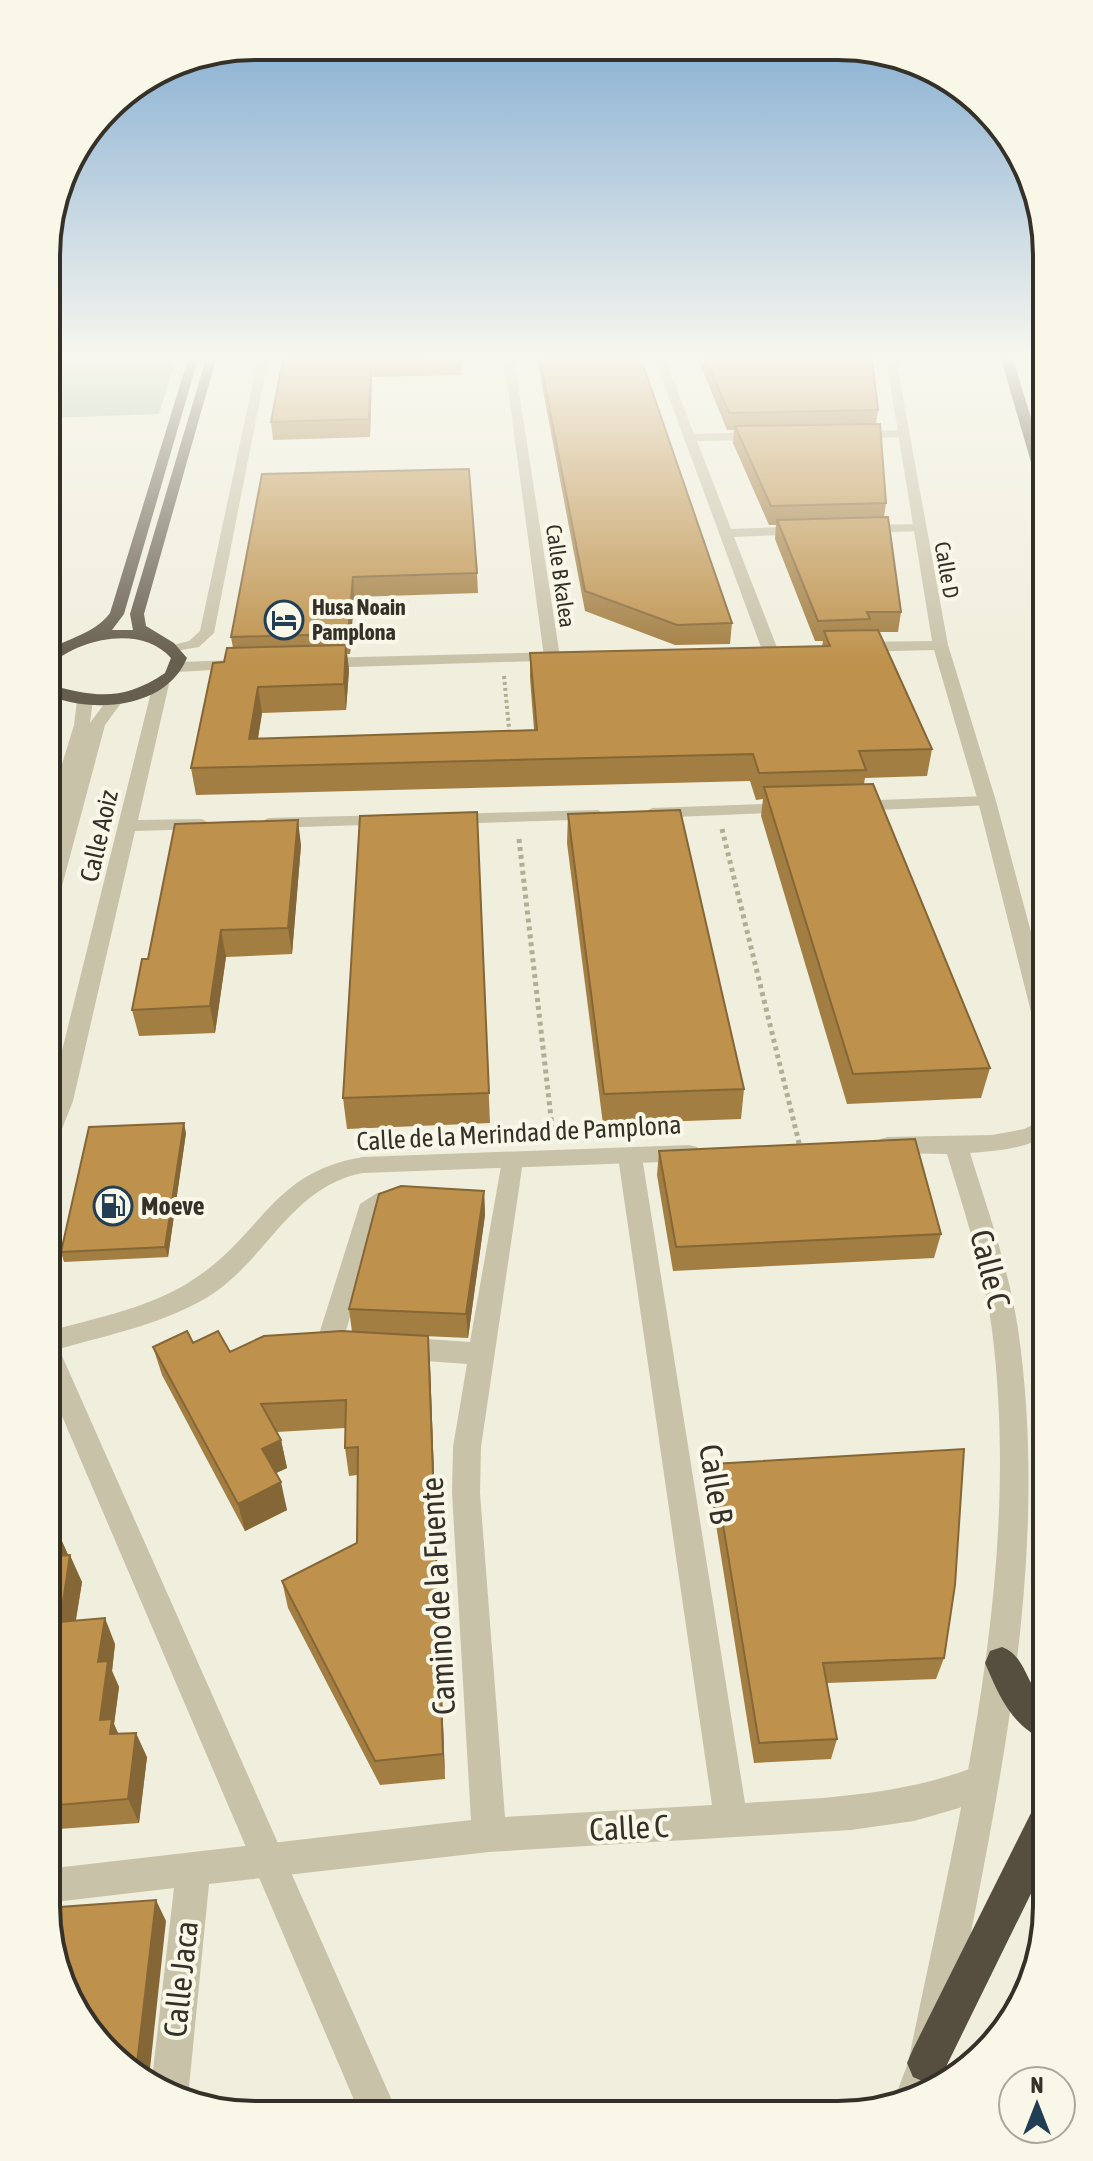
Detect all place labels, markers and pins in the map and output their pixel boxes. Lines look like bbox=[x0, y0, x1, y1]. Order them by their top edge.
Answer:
place label: Husa Noain Pamplona bbox=[312, 594, 406, 645]
hotel icon: Husa Noain Pamplona bbox=[263, 599, 305, 641]
fuel station icon: Moeve bbox=[92, 1185, 134, 1227]
place label: Moeve bbox=[141, 1191, 205, 1221]

